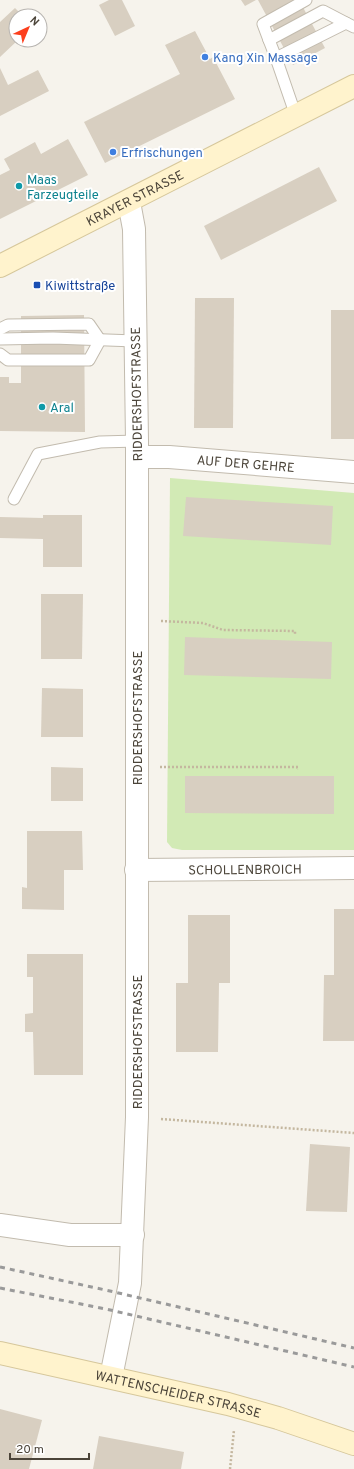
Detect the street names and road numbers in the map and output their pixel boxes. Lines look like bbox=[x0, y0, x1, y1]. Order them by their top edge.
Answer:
street label: KRAYER STRASSE bbox=[84, 168, 187, 231]
street label: RIDDERSHOFSTRASSE bbox=[129, 327, 147, 461]
street label: AUF DER GEHRE bbox=[196, 453, 295, 477]
street label: RIDDERSHOFSTRASSE bbox=[131, 651, 147, 785]
street label: SCHOLLENBROICH bbox=[188, 862, 302, 880]
street label: RIDDERSHOFSTRASSE bbox=[131, 975, 147, 1109]
street label: WATTENSCHEIDER STRASSE bbox=[93, 1369, 263, 1423]

